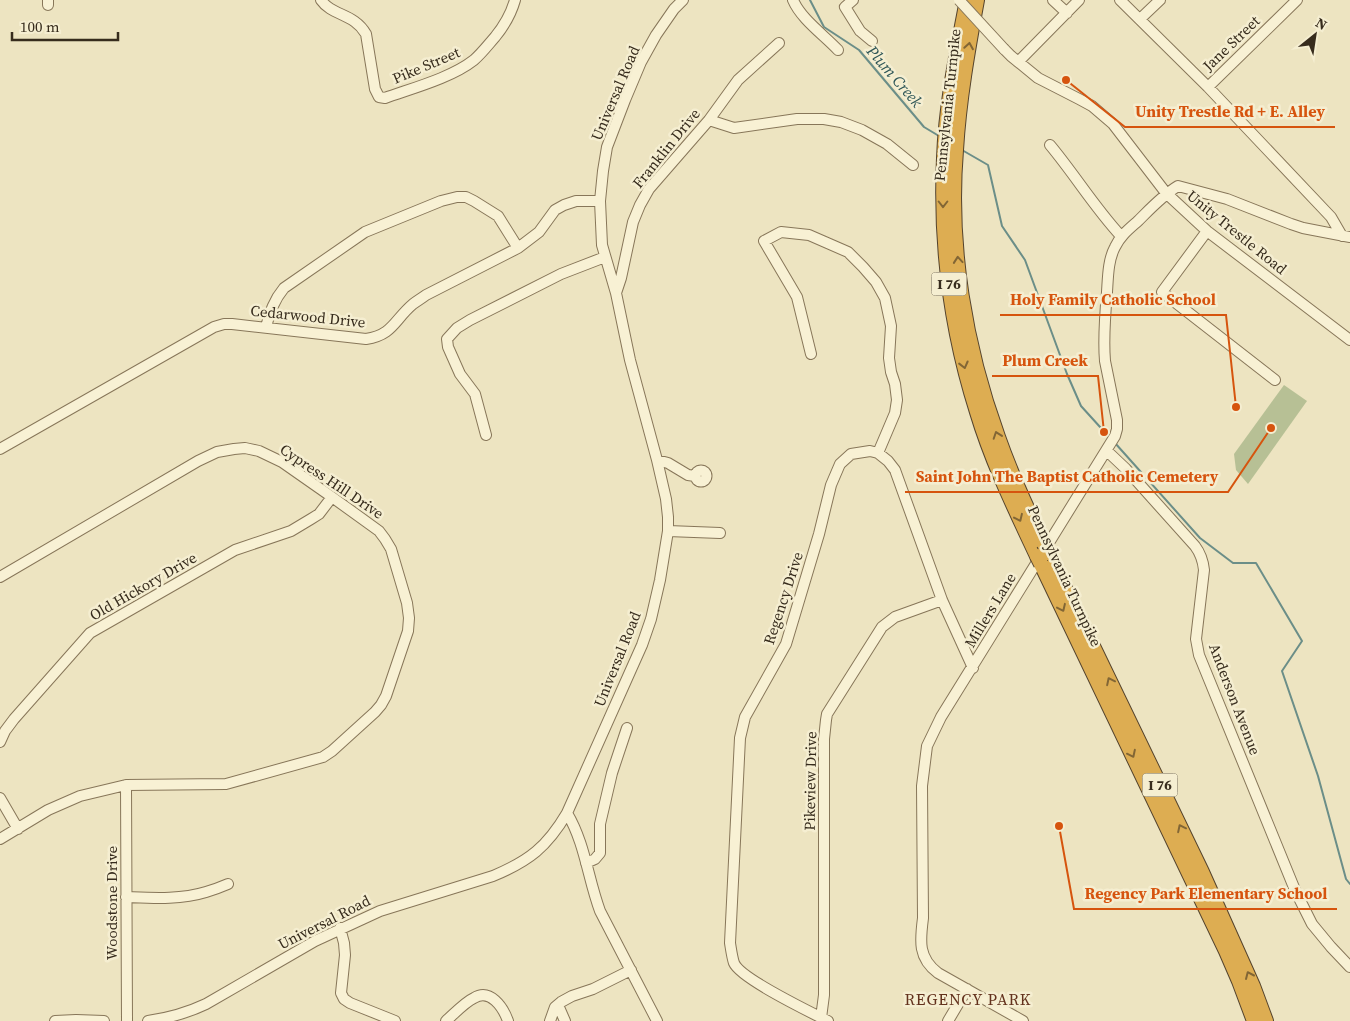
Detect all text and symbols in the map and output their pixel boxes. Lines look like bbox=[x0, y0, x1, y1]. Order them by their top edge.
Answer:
scale bar bbox=[12, 10, 119, 42]
street label: Jane Street bbox=[1197, 10, 1264, 76]
north arrow bbox=[1290, 10, 1340, 60]
text: N bbox=[1312, 13, 1331, 35]
text: 100 m bbox=[20, 16, 60, 37]
street label: Pennsylvania Turnpike bbox=[929, 27, 965, 182]
water label: Plum Creek bbox=[861, 40, 928, 112]
street label: Pike Street bbox=[389, 41, 463, 89]
street label: Universal Road bbox=[586, 42, 645, 144]
one-way arrow bbox=[963, 42, 974, 50]
callout: Unity Trestle Rd + E. Alley bbox=[1125, 96, 1335, 127]
text: Unity Trestle Rd + E. Alley bbox=[1135, 100, 1326, 122]
street label: Franklin Drive bbox=[627, 103, 705, 192]
street label: Unity Trestle Road bbox=[1183, 185, 1292, 279]
one-way arrow bbox=[938, 201, 948, 209]
one-way arrow bbox=[952, 256, 963, 264]
road number: I 76 bbox=[932, 272, 966, 296]
callout: Holy Family Catholic School bbox=[1000, 284, 1226, 315]
text: Holy Family Catholic School bbox=[1010, 288, 1216, 310]
street label: Cedarwood Drive bbox=[250, 300, 367, 333]
callout: Plum Creek bbox=[992, 345, 1098, 376]
text: Plum Creek bbox=[1002, 349, 1088, 371]
one-way arrow bbox=[958, 361, 969, 370]
one-way arrow bbox=[993, 432, 1003, 440]
street label: Cypress Hill Drive bbox=[276, 438, 388, 524]
callout: Saint John The Baptist Catholic Cemetery bbox=[905, 461, 1228, 492]
text: Saint John The Baptist Catholic Cemetery bbox=[916, 465, 1219, 487]
street label: Pennsylvania Turnpike bbox=[1023, 502, 1107, 650]
one-way arrow bbox=[1013, 513, 1023, 522]
street label: Old Hickory Drive bbox=[86, 547, 201, 625]
street label: Regency Drive bbox=[758, 549, 808, 647]
street label: Millers Lane bbox=[959, 568, 1021, 651]
one-way arrow bbox=[1055, 603, 1066, 612]
street label: Universal Road bbox=[588, 608, 646, 710]
street label: Anderson Avenue bbox=[1204, 640, 1266, 758]
one-way arrow bbox=[1106, 677, 1116, 686]
street label: Pikeview Drive bbox=[799, 731, 821, 831]
one-way arrow bbox=[1126, 749, 1136, 758]
road number: I 76 bbox=[1142, 774, 1178, 796]
one-way arrow bbox=[1177, 824, 1187, 833]
street label: Woodstone Drive bbox=[101, 845, 122, 960]
callout: Regency Park Elementary School bbox=[1074, 878, 1337, 909]
text: Regency Park Elementary School bbox=[1085, 882, 1327, 904]
street label: Universal Road bbox=[274, 889, 374, 954]
one-way arrow bbox=[1244, 971, 1255, 980]
district label: REGENCY PARK bbox=[904, 988, 1032, 1010]

